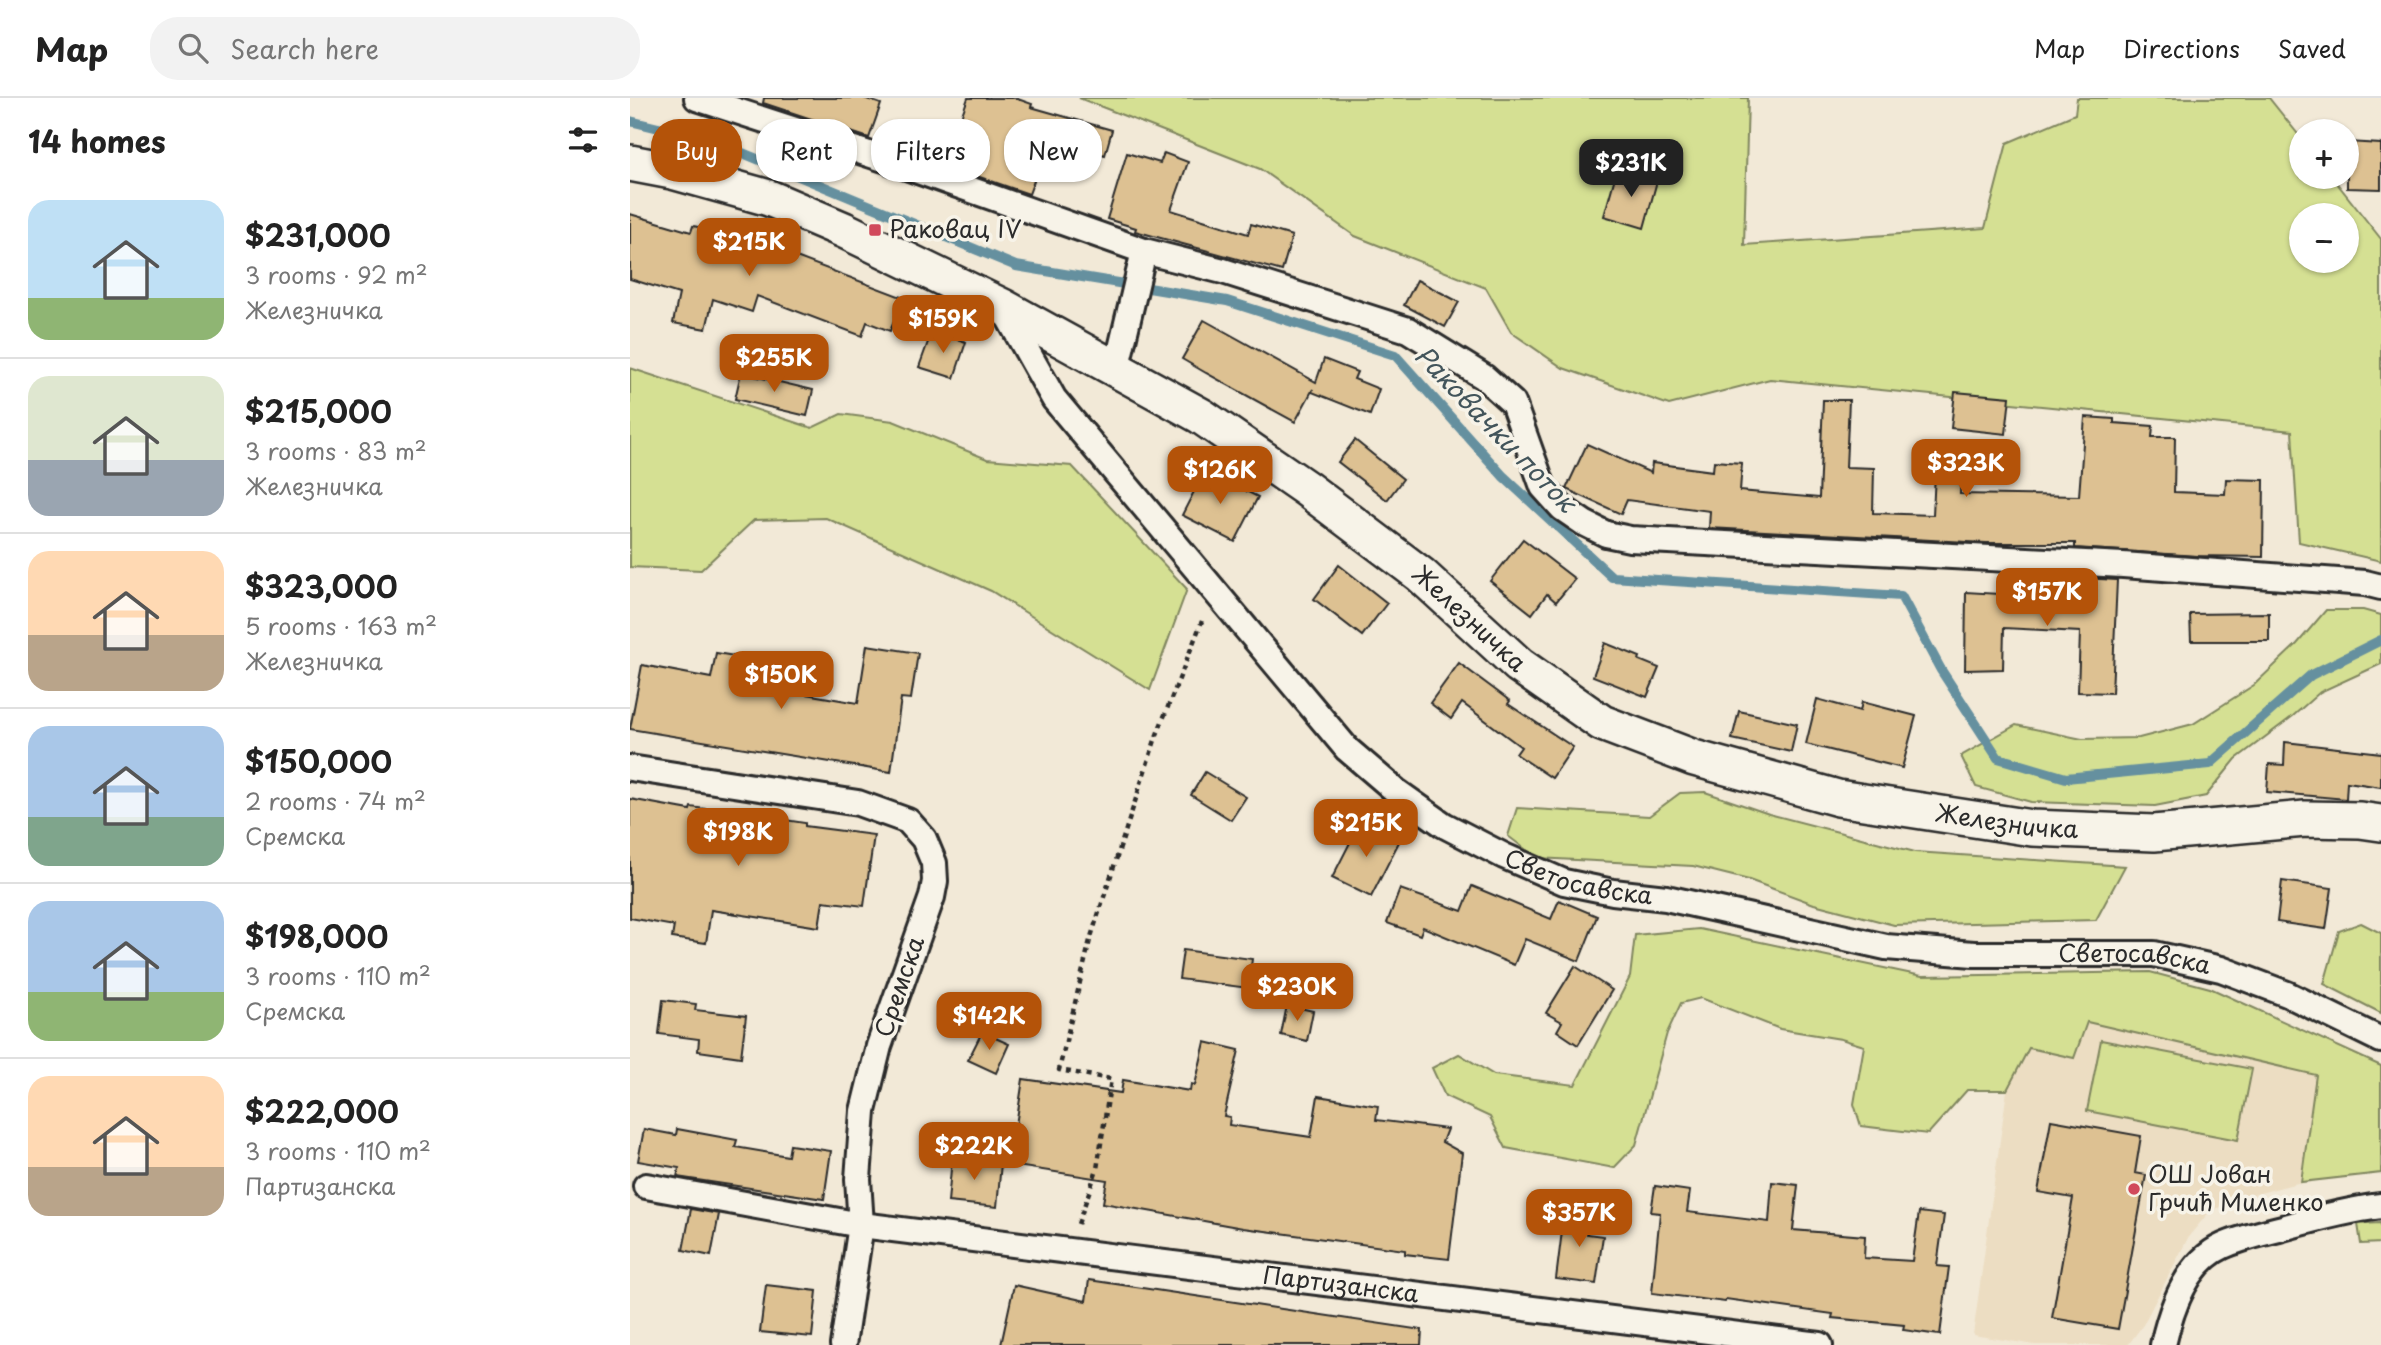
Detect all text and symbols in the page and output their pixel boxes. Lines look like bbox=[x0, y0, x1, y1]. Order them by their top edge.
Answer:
search box bbox=[150, 17, 640, 80]
text: Map bbox=[35, 23, 108, 73]
icon: search bbox=[174, 29, 212, 67]
text: Search here bbox=[230, 29, 379, 68]
text: Map bbox=[2034, 30, 2085, 66]
text: Directions bbox=[2123, 30, 2240, 66]
text: Saved bbox=[2278, 30, 2346, 66]
text: 14 homes bbox=[28, 118, 166, 163]
chip: Buy bbox=[651, 119, 742, 182]
chip: Rent bbox=[756, 119, 857, 182]
chip: Filters bbox=[871, 119, 990, 182]
chip: New bbox=[1004, 119, 1102, 182]
map controls bbox=[2289, 119, 2359, 273]
button: + bbox=[2289, 119, 2359, 189]
icon: filters bbox=[564, 121, 602, 159]
pin: $231K bbox=[1582, 140, 1680, 199]
text: $231K bbox=[1595, 144, 1667, 179]
button: − bbox=[2289, 203, 2359, 273]
place label: Раковац IV bbox=[889, 210, 1022, 246]
text: $231,000 bbox=[245, 212, 391, 257]
pin: $215K bbox=[700, 218, 798, 278]
marker: Раковац IV bbox=[867, 222, 883, 238]
text: $215K bbox=[713, 223, 785, 258]
icon: home bbox=[84, 228, 168, 312]
text: 3 rooms · 92 m² bbox=[245, 257, 428, 292]
text: Железничка bbox=[245, 292, 383, 327]
pin: $159K bbox=[894, 296, 992, 355]
text: $159K bbox=[908, 300, 978, 335]
pin: $255K bbox=[725, 334, 823, 394]
water label: Раковачки поток bbox=[1406, 336, 1588, 522]
text: $255K bbox=[736, 339, 812, 374]
text: $215,000 bbox=[245, 388, 392, 433]
icon: home bbox=[84, 404, 168, 488]
text: 3 rooms · 83 m² bbox=[245, 433, 427, 468]
pin: $323K bbox=[1917, 440, 2015, 499]
text: $323K bbox=[1927, 444, 2005, 479]
pin: $126K bbox=[1171, 446, 1269, 506]
text: $126K bbox=[1183, 451, 1257, 486]
text: Железничка bbox=[245, 468, 383, 503]
street label: Железничка bbox=[1405, 555, 1535, 679]
text: $323,000 bbox=[245, 563, 398, 608]
pin: $157K bbox=[1998, 568, 2096, 628]
text: $157K bbox=[2012, 573, 2082, 608]
icon: home bbox=[84, 579, 168, 663]
text: 5 rooms · 163 m² bbox=[245, 608, 437, 643]
text: Железничка bbox=[245, 643, 383, 678]
pin: $150K bbox=[732, 652, 830, 711]
text: $150K bbox=[745, 656, 817, 691]
text: $150,000 bbox=[245, 738, 392, 783]
icon: home bbox=[84, 754, 168, 838]
text: 2 rooms · 74 m² bbox=[245, 783, 426, 818]
street label: Железничка bbox=[1933, 793, 2079, 846]
pin: $215K bbox=[1317, 800, 1415, 859]
text: $215K bbox=[1330, 804, 1402, 839]
pin: $198K bbox=[689, 808, 787, 868]
text: $198K bbox=[703, 813, 773, 848]
text: Сремска bbox=[245, 818, 345, 853]
street label: Светосавска bbox=[1499, 838, 1655, 912]
text: $198,000 bbox=[245, 913, 388, 958]
icon: home bbox=[84, 929, 168, 1013]
street label: Сремска bbox=[864, 931, 932, 1042]
street label: Светосавска bbox=[2058, 934, 2215, 982]
text: 3 rooms · 110 m² bbox=[245, 958, 431, 993]
pin: $230K bbox=[1248, 964, 1346, 1023]
text: $230K bbox=[1257, 968, 1337, 1003]
pin: $142K bbox=[940, 992, 1038, 1052]
text: Сремска bbox=[245, 993, 345, 1028]
text: $142K bbox=[953, 997, 1026, 1032]
text: $222,000 bbox=[245, 1088, 399, 1133]
icon: home bbox=[84, 1104, 168, 1188]
pin: $222K bbox=[925, 1122, 1023, 1182]
text: $222K bbox=[935, 1127, 1013, 1162]
text: 3 rooms · 110 m² bbox=[245, 1133, 431, 1168]
place label: ОШ Јован Грчић Миленко bbox=[2148, 1155, 2324, 1219]
text: Партизанска bbox=[245, 1168, 395, 1203]
marker: ОШ Јован Грчић Миленко bbox=[2126, 1181, 2142, 1197]
pin: $357K bbox=[1530, 1190, 1628, 1249]
text: $357K bbox=[1542, 1194, 1616, 1229]
street label: Партизанска bbox=[1261, 1255, 1421, 1311]

